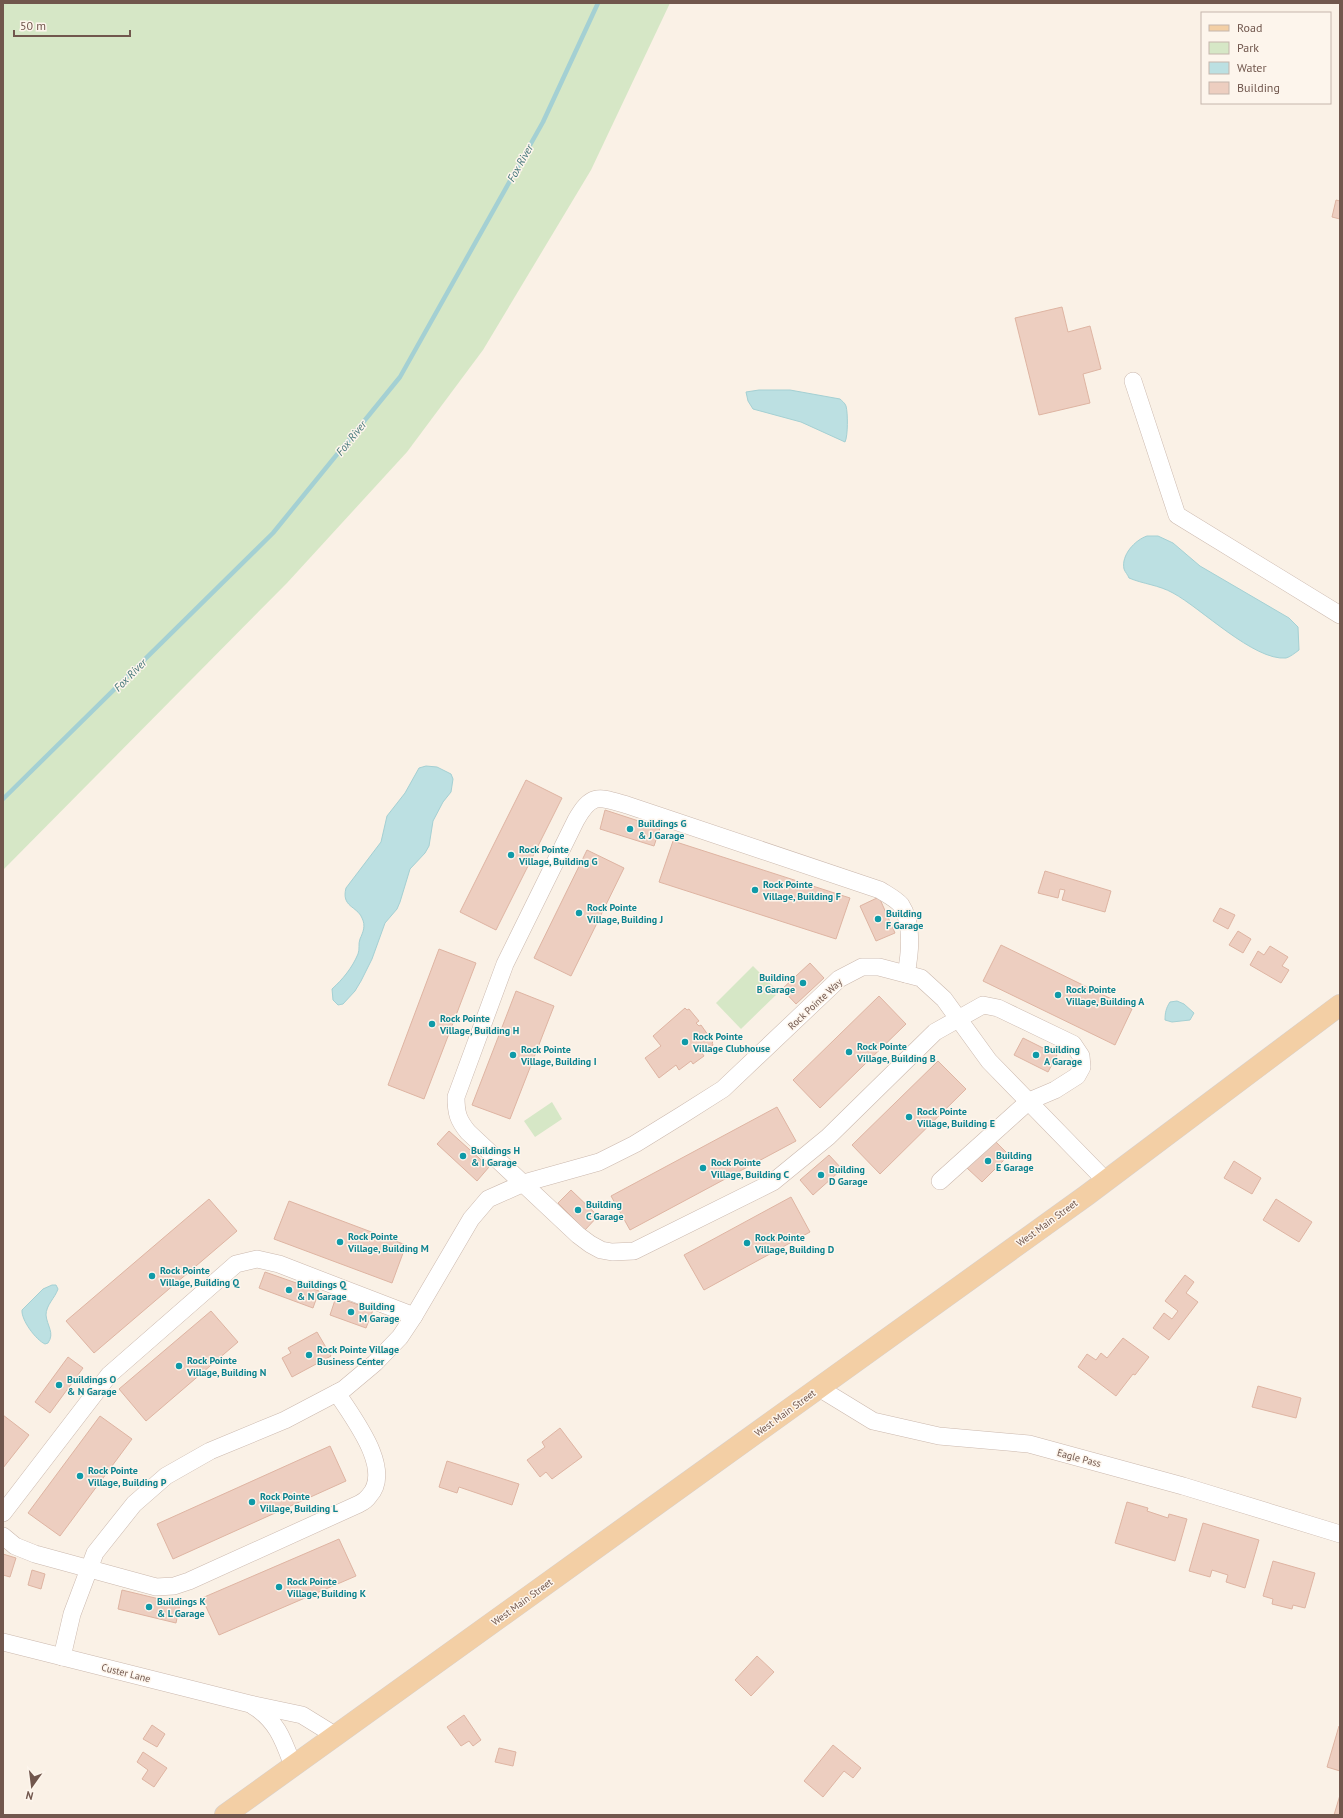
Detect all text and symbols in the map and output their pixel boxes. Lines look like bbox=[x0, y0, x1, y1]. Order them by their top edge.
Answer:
scale bar bbox=[14, 12, 130, 38]
legend bbox=[1201, 12, 1331, 104]
text: 50 m bbox=[20, 18, 46, 33]
text: Road bbox=[1237, 20, 1262, 35]
text: Park bbox=[1237, 40, 1259, 55]
text: Water bbox=[1237, 60, 1267, 75]
text: Building bbox=[1237, 80, 1280, 95]
water label: Fox River bbox=[504, 141, 537, 184]
water label: Fox River bbox=[333, 417, 370, 458]
water label: Fox River bbox=[111, 655, 150, 694]
place label: Buildings G & J Garage bbox=[638, 817, 687, 842]
marker: Buildings G & J Garage bbox=[625, 824, 635, 834]
place label: Rock Pointe Village, Building G bbox=[518, 843, 598, 868]
marker: Rock Pointe Village, Building G bbox=[506, 850, 516, 860]
place label: Rock Pointe Village, Building F bbox=[762, 878, 841, 903]
marker: Rock Pointe Village, Building F bbox=[750, 885, 760, 895]
place label: Rock Pointe Village, Building J bbox=[586, 901, 663, 926]
place label: Building F Garage bbox=[886, 907, 923, 932]
marker: Rock Pointe Village, Building J bbox=[574, 908, 584, 918]
marker: Building F Garage bbox=[873, 914, 883, 924]
place label: Building B Garage bbox=[757, 971, 795, 996]
street label: Rock Pointe Way bbox=[785, 975, 845, 1032]
marker: Building B Garage bbox=[798, 978, 808, 988]
place label: Rock Pointe Village, Building A bbox=[1065, 983, 1145, 1008]
marker: Rock Pointe Village, Building A bbox=[1053, 990, 1063, 1000]
place label: Rock Pointe Village, Building H bbox=[439, 1012, 519, 1037]
marker: Rock Pointe Village, Building H bbox=[427, 1019, 437, 1029]
place label: Rock Pointe Village Clubhouse bbox=[692, 1030, 770, 1055]
marker: Rock Pointe Village Clubhouse bbox=[680, 1037, 690, 1047]
place label: Rock Pointe Village, Building B bbox=[856, 1040, 936, 1065]
place label: Rock Pointe Village, Building I bbox=[520, 1043, 597, 1068]
place label: Building A Garage bbox=[1044, 1043, 1082, 1068]
marker: Rock Pointe Village, Building B bbox=[844, 1047, 854, 1057]
marker: Rock Pointe Village, Building I bbox=[508, 1050, 518, 1060]
marker: Building A Garage bbox=[1031, 1050, 1041, 1060]
place label: Rock Pointe Village, Building E bbox=[916, 1105, 995, 1130]
marker: Rock Pointe Village, Building E bbox=[904, 1112, 914, 1122]
place label: Buildings H & I Garage bbox=[471, 1144, 520, 1169]
place label: Building E Garage bbox=[996, 1149, 1034, 1174]
marker: Buildings H & I Garage bbox=[458, 1151, 468, 1161]
place label: Rock Pointe Village, Building C bbox=[710, 1156, 790, 1181]
marker: Building E Garage bbox=[983, 1156, 993, 1166]
marker: Rock Pointe Village, Building C bbox=[698, 1163, 708, 1173]
place label: Building D Garage bbox=[829, 1163, 868, 1188]
marker: Building D Garage bbox=[816, 1170, 826, 1180]
street label: West Main Street bbox=[1014, 1196, 1081, 1250]
place label: Building C Garage bbox=[586, 1198, 624, 1223]
marker: Building C Garage bbox=[573, 1205, 583, 1215]
place label: Rock Pointe Village, Building M bbox=[347, 1230, 429, 1255]
place label: Rock Pointe Village, Building D bbox=[754, 1231, 835, 1256]
marker: Rock Pointe Village, Building M bbox=[335, 1237, 345, 1247]
marker: Rock Pointe Village, Building D bbox=[742, 1238, 752, 1248]
place label: Rock Pointe Village, Building Q bbox=[159, 1264, 241, 1289]
marker: Rock Pointe Village, Building Q bbox=[147, 1271, 157, 1281]
place label: Buildings Q & N Garage bbox=[297, 1278, 347, 1303]
marker: Buildings Q & N Garage bbox=[284, 1285, 294, 1295]
place label: Building M Garage bbox=[359, 1300, 399, 1325]
marker: Building M Garage bbox=[346, 1307, 356, 1317]
place label: Rock Pointe Village Business Center bbox=[317, 1343, 399, 1368]
marker: Rock Pointe Village Business Center bbox=[304, 1350, 314, 1360]
place label: Rock Pointe Village, Building N bbox=[186, 1354, 266, 1379]
marker: Rock Pointe Village, Building N bbox=[174, 1361, 184, 1371]
place label: Buildings O & N Garage bbox=[67, 1373, 117, 1398]
marker: Buildings O & N Garage bbox=[54, 1380, 64, 1390]
street label: West Main Street bbox=[752, 1386, 819, 1440]
street label: Eagle Pass bbox=[1056, 1446, 1102, 1470]
place label: Rock Pointe Village, Building P bbox=[87, 1464, 167, 1489]
marker: Rock Pointe Village, Building P bbox=[75, 1471, 85, 1481]
place label: Rock Pointe Village, Building L bbox=[259, 1490, 339, 1515]
marker: Rock Pointe Village, Building L bbox=[247, 1497, 257, 1507]
place label: Rock Pointe Village, Building K bbox=[286, 1575, 367, 1600]
street label: West Main Street bbox=[489, 1575, 556, 1629]
marker: Rock Pointe Village, Building K bbox=[274, 1582, 284, 1592]
place label: Buildings K & L Garage bbox=[157, 1595, 207, 1620]
marker: Buildings K & L Garage bbox=[144, 1602, 154, 1612]
street label: Custer Lane bbox=[100, 1661, 152, 1685]
north arrow bbox=[12, 1766, 52, 1806]
text: N bbox=[24, 1788, 35, 1803]

